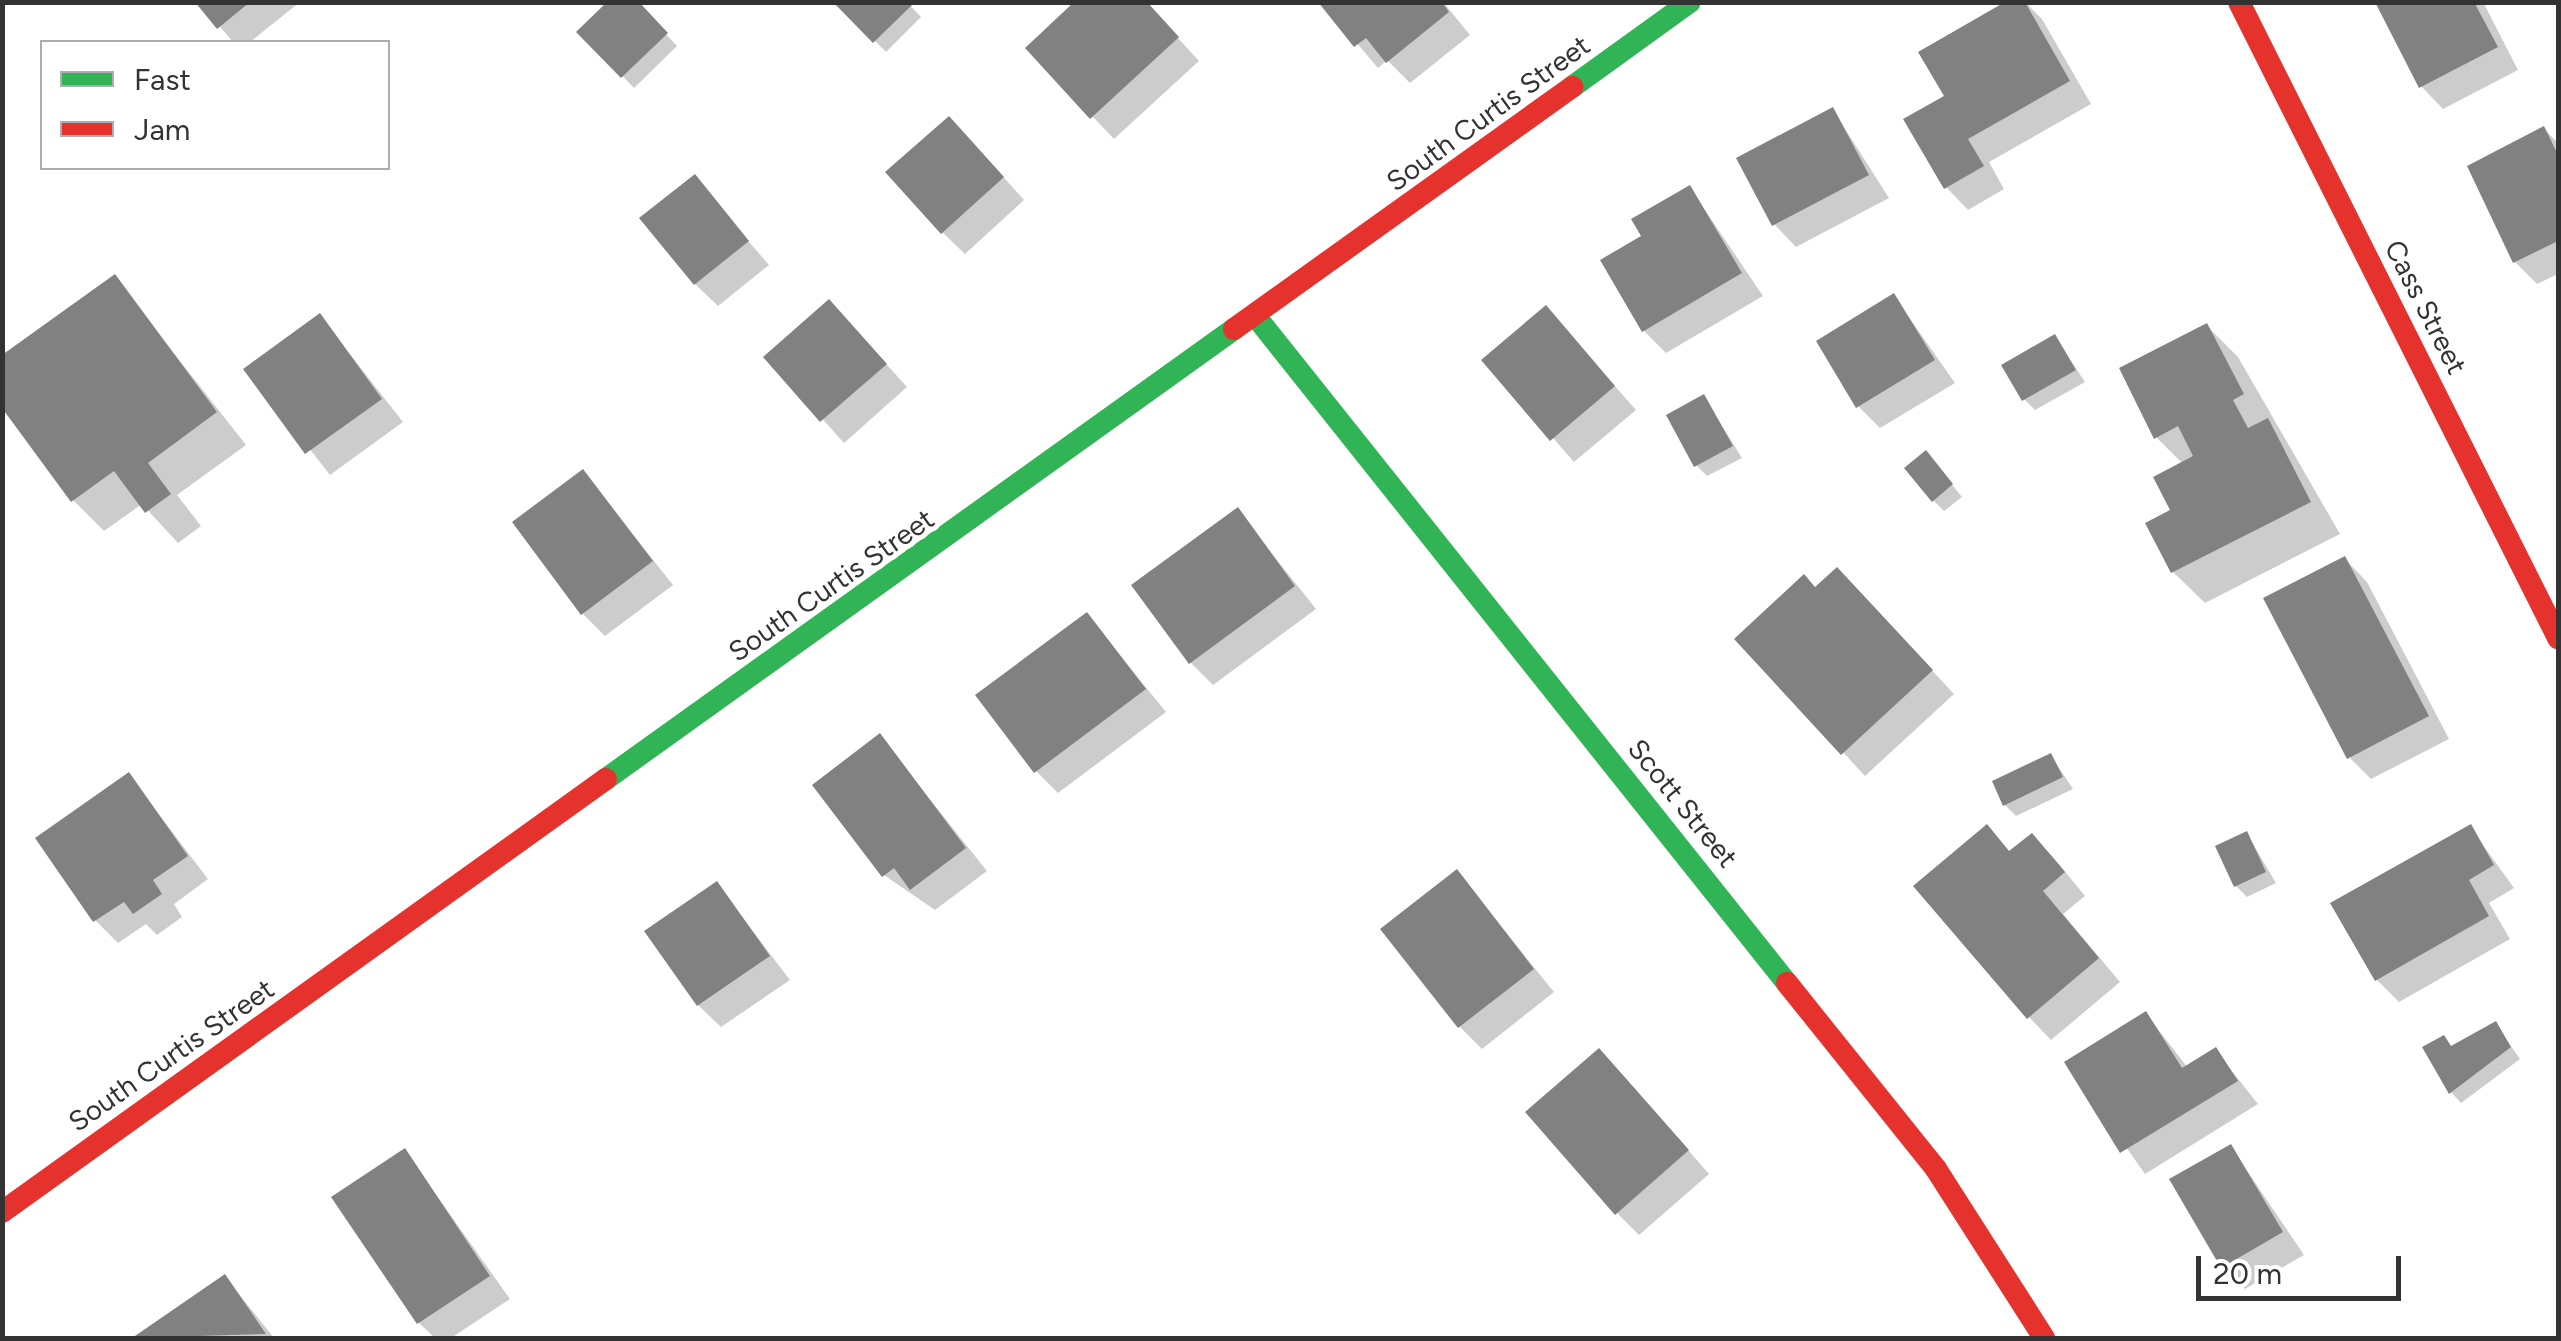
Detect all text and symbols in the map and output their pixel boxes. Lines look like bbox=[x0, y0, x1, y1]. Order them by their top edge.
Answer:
street label: South Curtis Street bbox=[1380, 28, 1596, 198]
legend bbox=[40, 40, 390, 170]
text: Fast bbox=[134, 61, 191, 98]
text: Jam bbox=[134, 111, 190, 148]
street label: Cass Street bbox=[2378, 234, 2474, 380]
street label: South Curtis Street bbox=[722, 502, 940, 668]
street label: Scott Street bbox=[1621, 732, 1745, 874]
street label: South Curtis Street bbox=[62, 972, 280, 1138]
scale bar bbox=[2201, 1236, 2406, 1298]
text: 20 m bbox=[2213, 1255, 2282, 1292]

